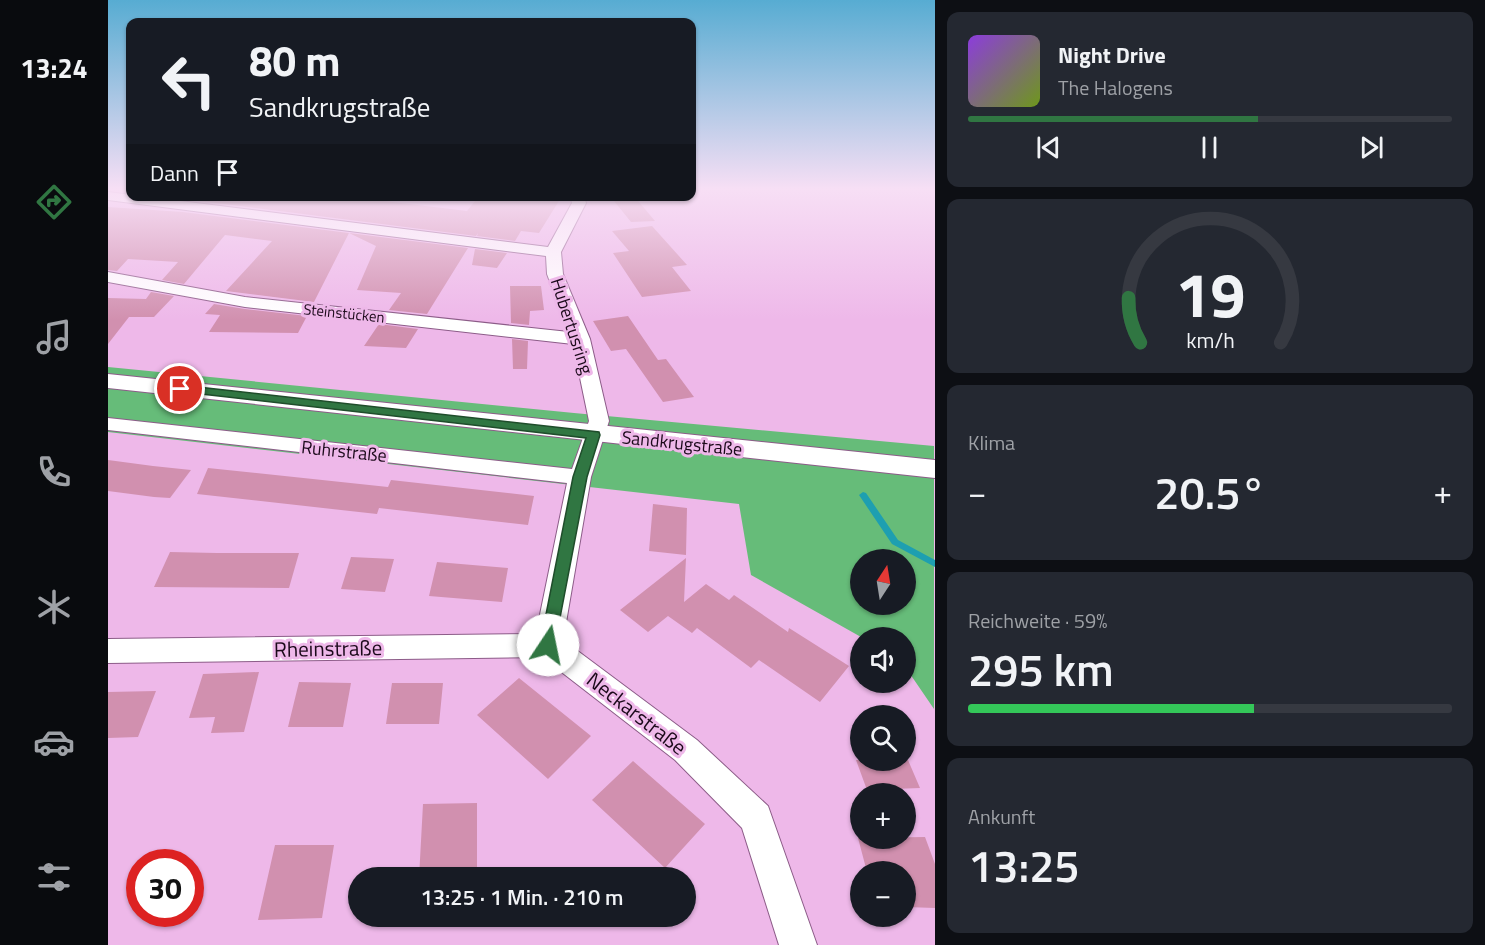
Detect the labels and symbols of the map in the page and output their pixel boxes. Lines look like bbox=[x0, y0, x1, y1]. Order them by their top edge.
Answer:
street label: Hubertusring bbox=[544, 274, 600, 378]
street label: Steinstücken bbox=[302, 297, 386, 329]
pin bbox=[154, 363, 205, 414]
street label: Sandkrugstraße bbox=[620, 423, 744, 463]
street label: Ruhrstraße bbox=[300, 433, 388, 469]
north arrow bbox=[850, 549, 916, 615]
position arrow bbox=[516, 613, 580, 677]
street label: Rheinstraße bbox=[274, 631, 382, 665]
street label: Neckarstraße bbox=[580, 664, 694, 762]
speed limit sign: 30 bbox=[126, 849, 204, 927]

